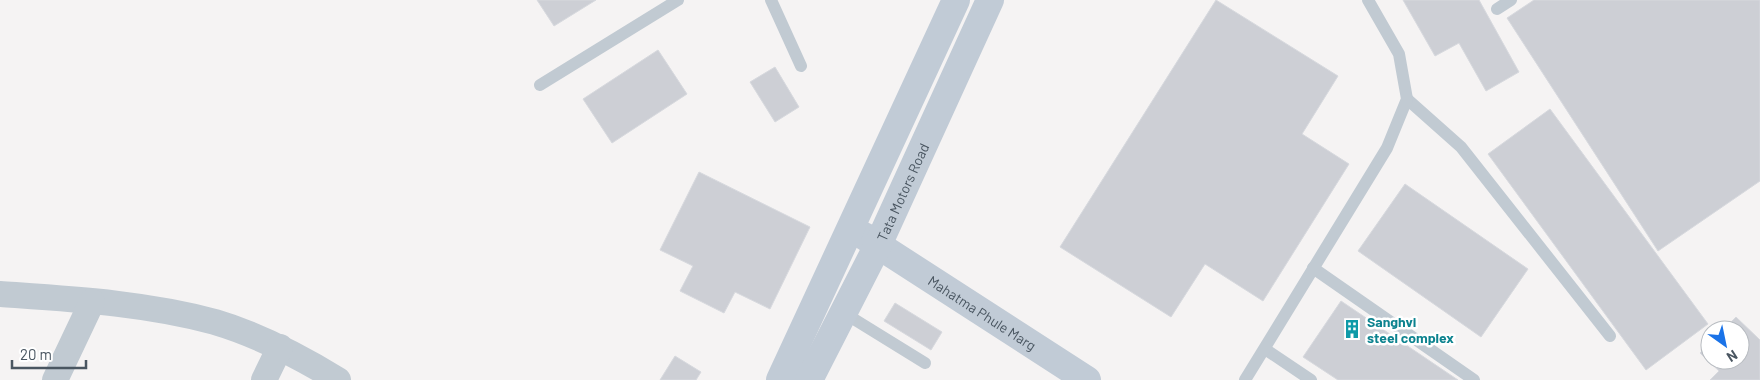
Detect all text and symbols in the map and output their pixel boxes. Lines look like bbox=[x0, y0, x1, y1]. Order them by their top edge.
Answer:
street label: Tata Motors Road bbox=[873, 140, 932, 243]
street label: Mahatma Phule Marg bbox=[925, 271, 1040, 354]
place label: Sanghvi steel complex bbox=[1367, 313, 1454, 346]
building icon: Sanghvi steel complex bbox=[1341, 318, 1363, 340]
north arrow bbox=[1700, 320, 1750, 370]
scale bar bbox=[12, 338, 86, 370]
text: 20 m bbox=[20, 345, 52, 363]
text: N bbox=[1724, 347, 1741, 366]

